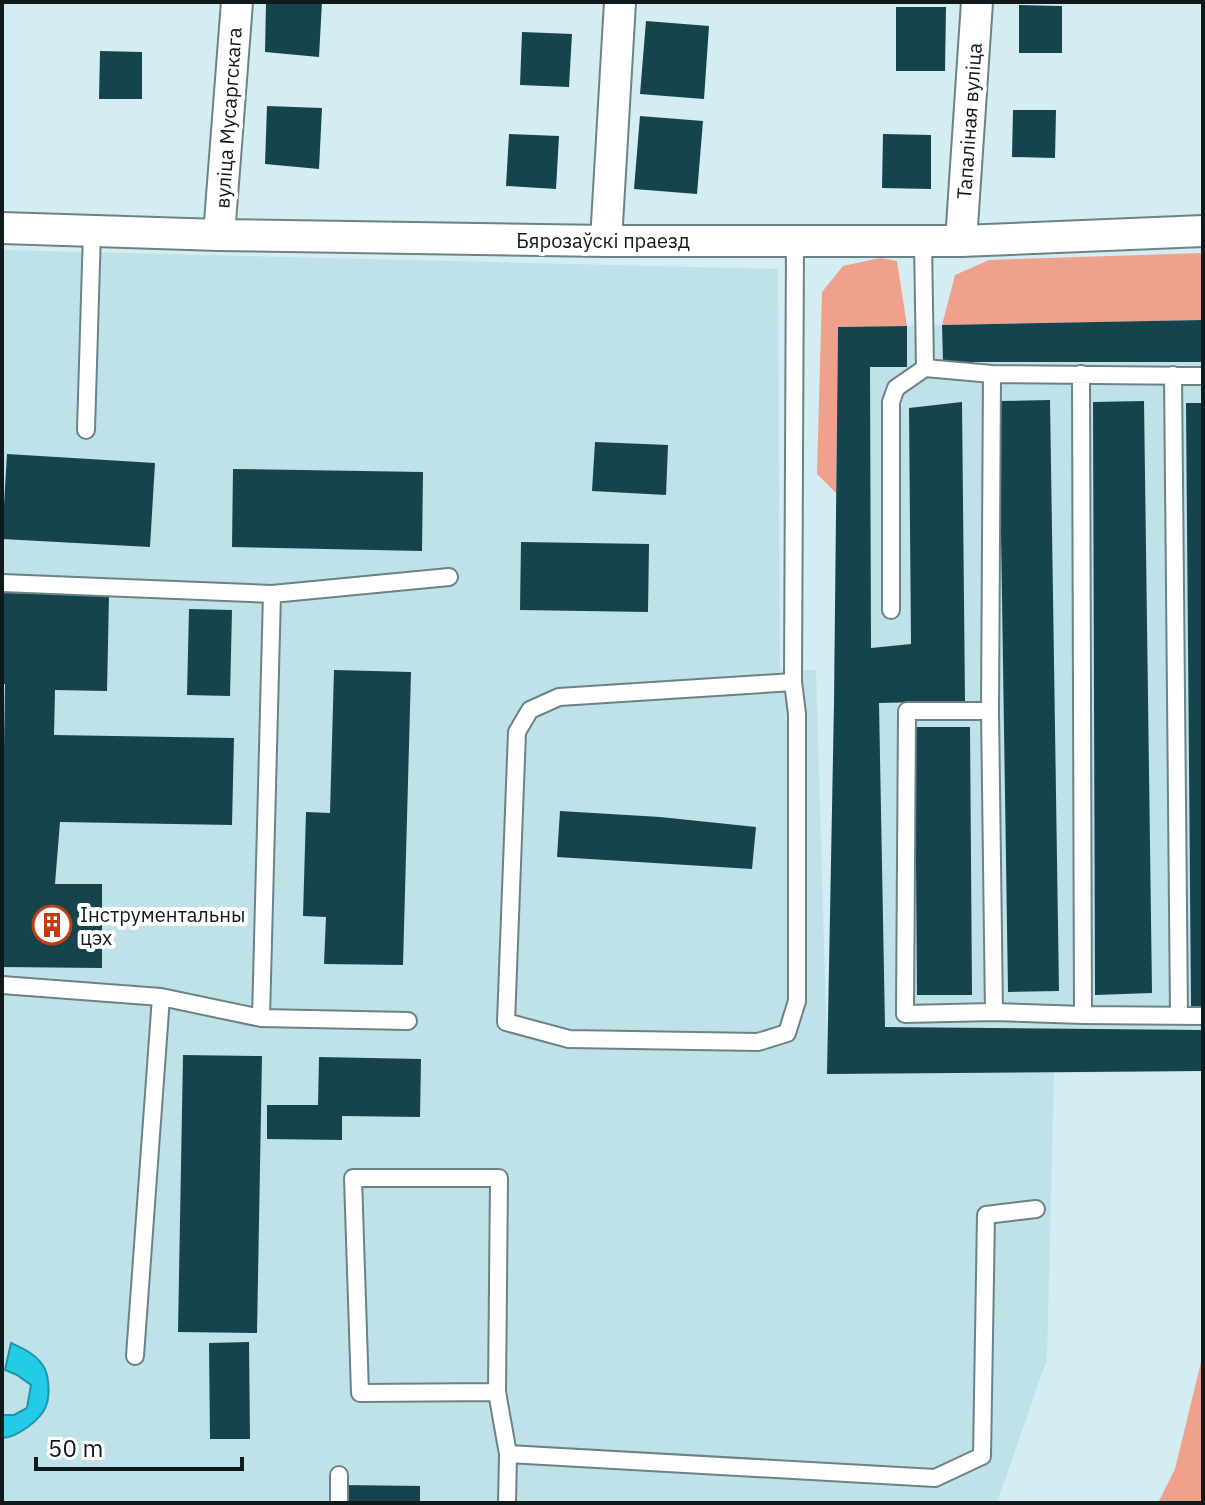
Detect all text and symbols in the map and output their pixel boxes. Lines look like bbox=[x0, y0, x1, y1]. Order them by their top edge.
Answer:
street label: вуліца Мусаргскага bbox=[208, 26, 248, 210]
street label: Тапаліная вуліца bbox=[950, 42, 988, 200]
street label: Бярозаўскі праезд bbox=[516, 227, 690, 254]
place label: Інструментальны цэх bbox=[80, 901, 245, 951]
building icon: Інструментальны цэх bbox=[31, 904, 73, 946]
scale bar bbox=[36, 1421, 242, 1471]
text: 50 m bbox=[48, 1432, 103, 1464]

